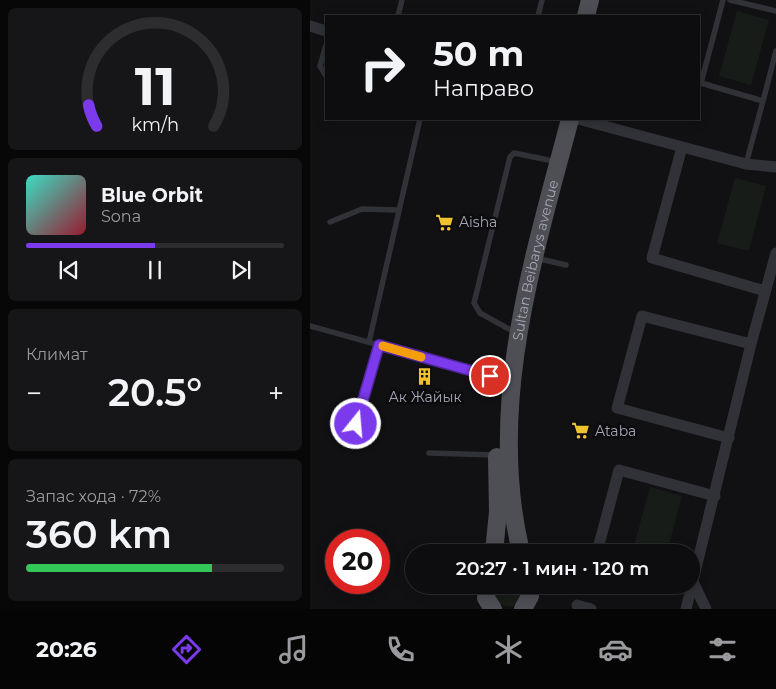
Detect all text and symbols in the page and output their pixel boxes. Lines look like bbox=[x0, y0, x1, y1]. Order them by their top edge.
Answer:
text: 50 m bbox=[433, 32, 524, 75]
icon: right bbox=[350, 35, 415, 100]
text: 11 bbox=[135, 55, 175, 118]
text: Направо bbox=[433, 75, 534, 102]
text: km/h bbox=[131, 114, 179, 135]
street label: Sultan Beibarys avenue bbox=[509, 178, 562, 342]
text: Blue Orbit bbox=[101, 184, 203, 207]
text: Sona bbox=[101, 207, 141, 226]
supermarket icon: Aisha bbox=[435, 212, 455, 232]
place label: Aisha bbox=[459, 213, 497, 231]
icon: previous bbox=[55, 256, 83, 284]
icon: pause bbox=[141, 256, 169, 284]
icon: next bbox=[227, 256, 255, 284]
text: Климат bbox=[26, 345, 88, 364]
pin bbox=[469, 355, 511, 397]
icon: arrive bbox=[476, 362, 504, 390]
building icon: Ак Жайык bbox=[415, 367, 435, 387]
text: 20.5° bbox=[108, 369, 202, 416]
text: − bbox=[26, 376, 42, 410]
text: + bbox=[268, 376, 284, 410]
place label: Ак Жайык bbox=[388, 388, 462, 406]
position arrow bbox=[329, 397, 381, 449]
supermarket icon: Ataba bbox=[571, 421, 591, 441]
place label: Ataba bbox=[595, 422, 636, 440]
text: Запас хода · 72% bbox=[26, 487, 161, 506]
text: 360 km bbox=[26, 511, 172, 558]
speed limit sign: 20 bbox=[325, 529, 390, 594]
text: 20:27 · 1 мин · 120 m bbox=[456, 557, 649, 580]
icon: directions bbox=[169, 632, 204, 667]
icon: music bbox=[276, 632, 311, 667]
icon: phone bbox=[383, 632, 418, 667]
icon: climate bbox=[491, 632, 526, 667]
icon: car bbox=[598, 632, 633, 667]
icon: filters bbox=[705, 632, 740, 667]
text: 20:26 bbox=[36, 636, 97, 663]

